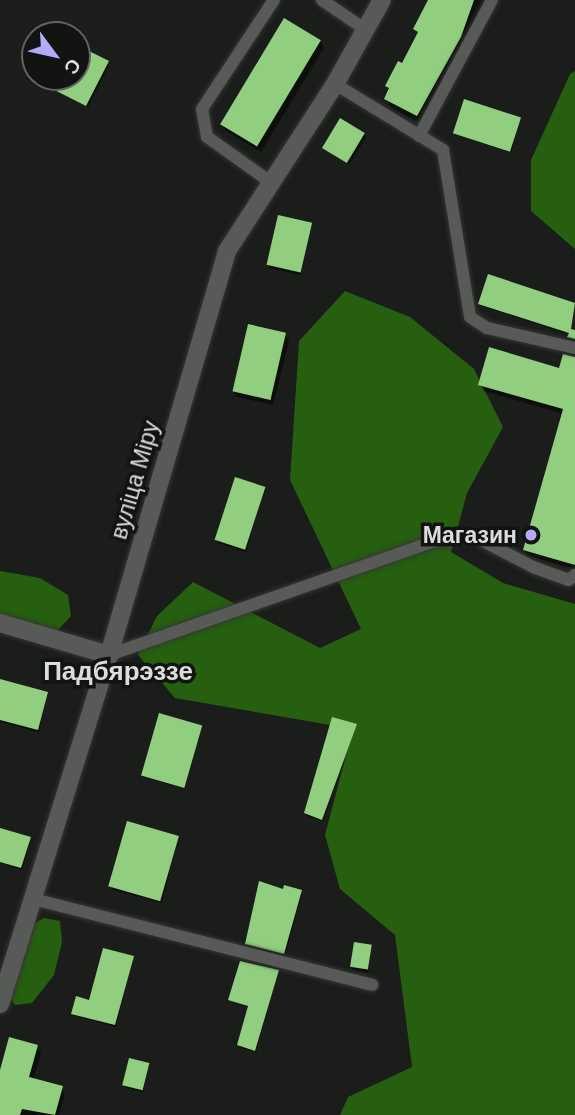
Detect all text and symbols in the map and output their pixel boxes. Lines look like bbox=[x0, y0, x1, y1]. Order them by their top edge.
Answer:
north arrow bbox=[21, 21, 91, 91]
text: С bbox=[60, 55, 85, 78]
street label: вуліца Міру bbox=[105, 418, 165, 542]
place label: Магазин bbox=[423, 521, 517, 549]
marker: Магазин bbox=[523, 527, 539, 543]
district label: Падбярэззе bbox=[43, 656, 193, 688]

